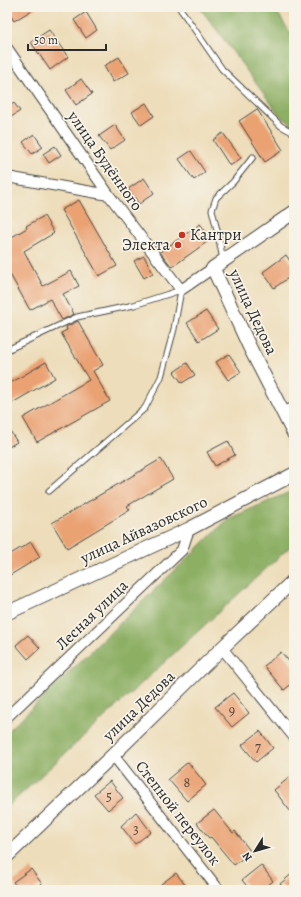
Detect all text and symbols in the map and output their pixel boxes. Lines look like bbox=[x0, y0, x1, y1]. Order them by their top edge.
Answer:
scale bar bbox=[28, 26, 106, 52]
text: 50 m bbox=[34, 32, 58, 48]
street label: улица Будённого bbox=[62, 106, 148, 215]
place label: Кантри bbox=[190, 224, 242, 246]
marker: Кантри bbox=[177, 230, 187, 240]
place label: Электа bbox=[122, 234, 171, 256]
marker: Электа bbox=[173, 240, 183, 250]
street label: улица Дедова bbox=[223, 265, 283, 359]
street label: улица Айвазовского bbox=[76, 491, 211, 569]
street label: Лесная улица bbox=[51, 574, 133, 655]
street label: улица Дедова bbox=[97, 666, 180, 747]
house number: 9 bbox=[229, 701, 235, 720]
house number: 7 bbox=[255, 738, 261, 757]
street label: Степной переулок bbox=[130, 756, 226, 870]
house number: 8 bbox=[184, 773, 191, 792]
house number: 5 bbox=[106, 787, 112, 806]
house number: 3 bbox=[133, 820, 139, 839]
north arrow bbox=[235, 831, 275, 871]
text: N bbox=[239, 849, 256, 864]

